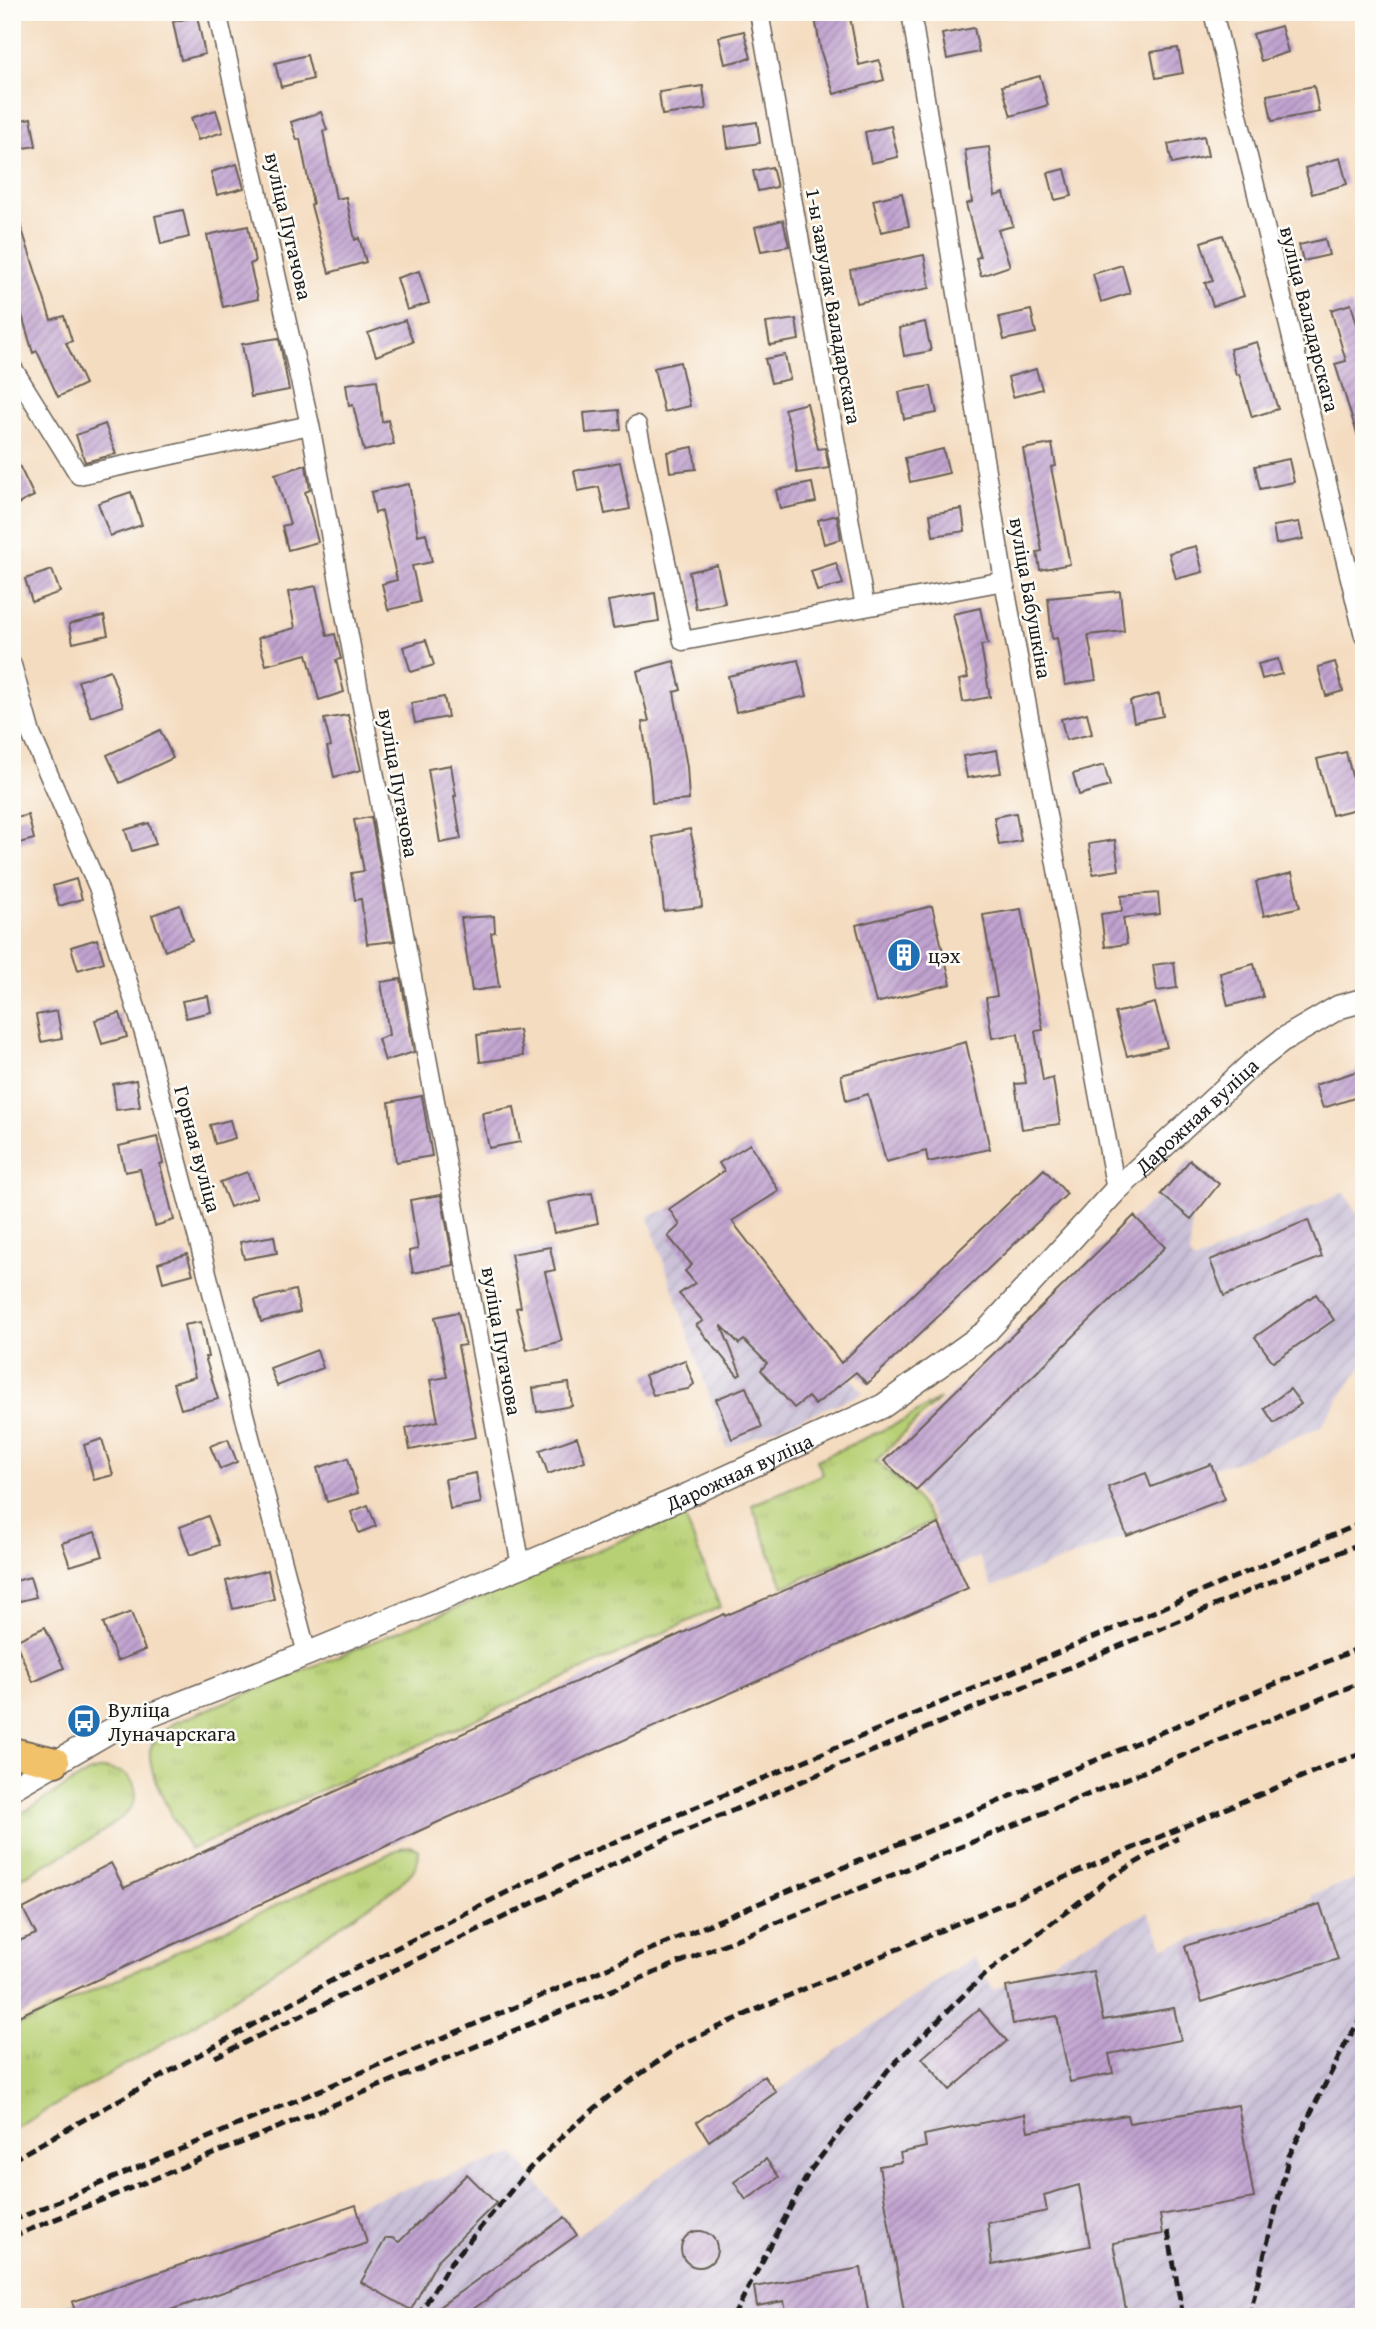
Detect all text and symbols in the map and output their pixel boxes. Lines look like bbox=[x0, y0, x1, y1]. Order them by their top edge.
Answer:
street label: вуліца Пугачова bbox=[257, 149, 321, 303]
street label: 1-ы завулак Валадарскага bbox=[798, 186, 870, 426]
street label: вуліца Валадарскага bbox=[1272, 223, 1348, 415]
street label: вуліца Бабушкіна bbox=[1002, 515, 1060, 681]
street label: вуліца Пугачова bbox=[371, 706, 427, 860]
building icon: цэх bbox=[885, 936, 923, 974]
place label: цэх bbox=[928, 940, 961, 971]
street label: Дарожная вуліца bbox=[1127, 1050, 1265, 1182]
street label: Горная вуліца bbox=[166, 1082, 230, 1216]
street label: вуліца Пугачова bbox=[474, 1264, 530, 1418]
street label: Дарожная вуліца bbox=[660, 1425, 818, 1519]
place label: Вуліца Луначарскага bbox=[108, 1694, 236, 1749]
bus stop icon: Вуліца Луначарскага bbox=[65, 1702, 103, 1740]

